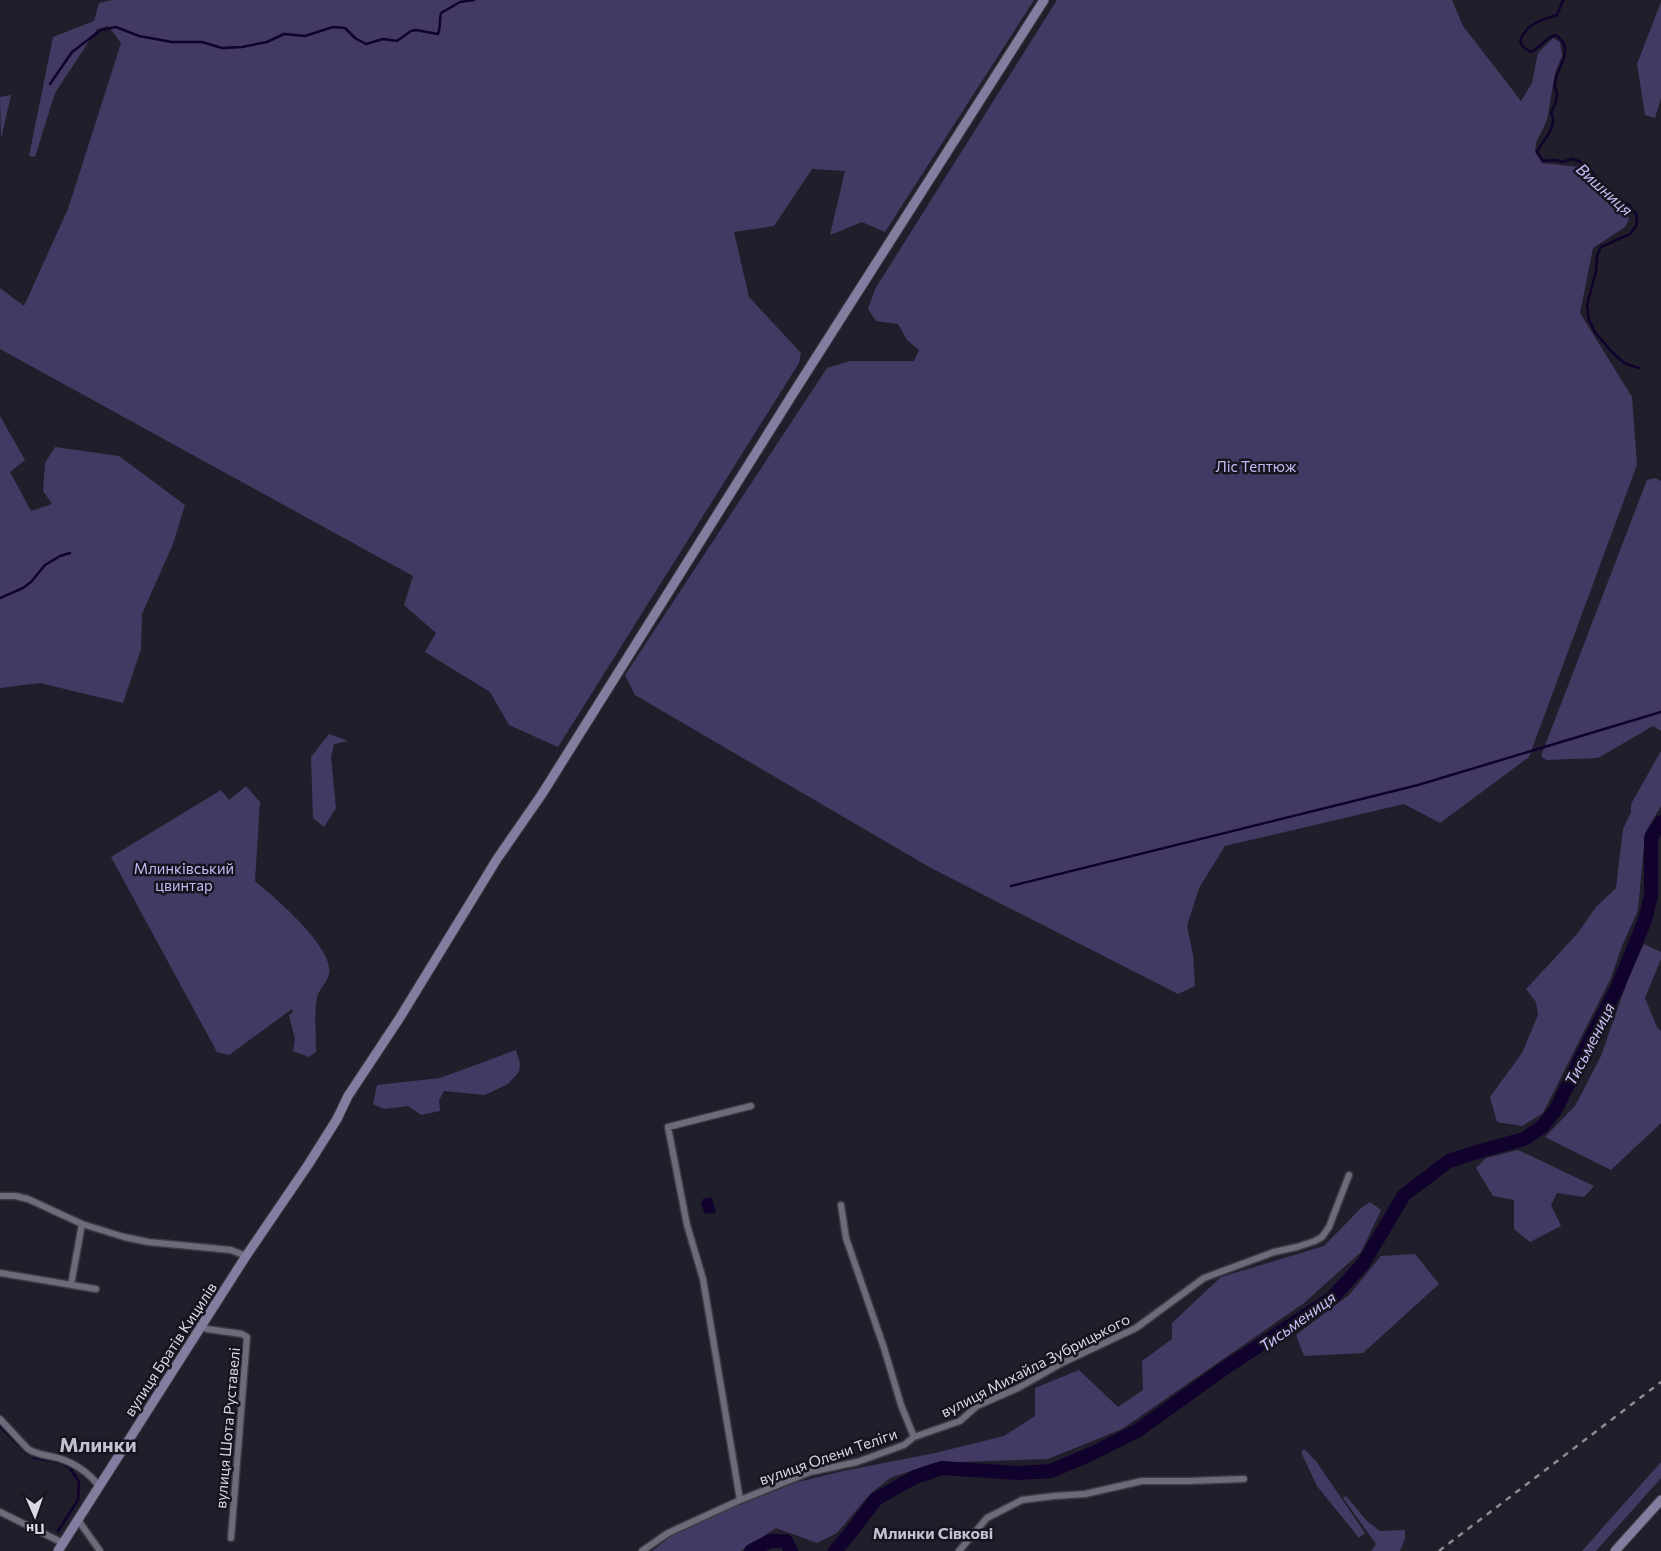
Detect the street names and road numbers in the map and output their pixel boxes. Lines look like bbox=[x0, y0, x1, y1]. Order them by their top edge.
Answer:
street label: вулиця Братів Кицилів bbox=[120, 1279, 220, 1419]
street label: вулиця Михайла Зубрицького bbox=[937, 1309, 1133, 1421]
street label: вулиця Шота Руставелі bbox=[211, 1347, 243, 1509]
street label: вулиця Олени Теліги bbox=[757, 1424, 899, 1488]

